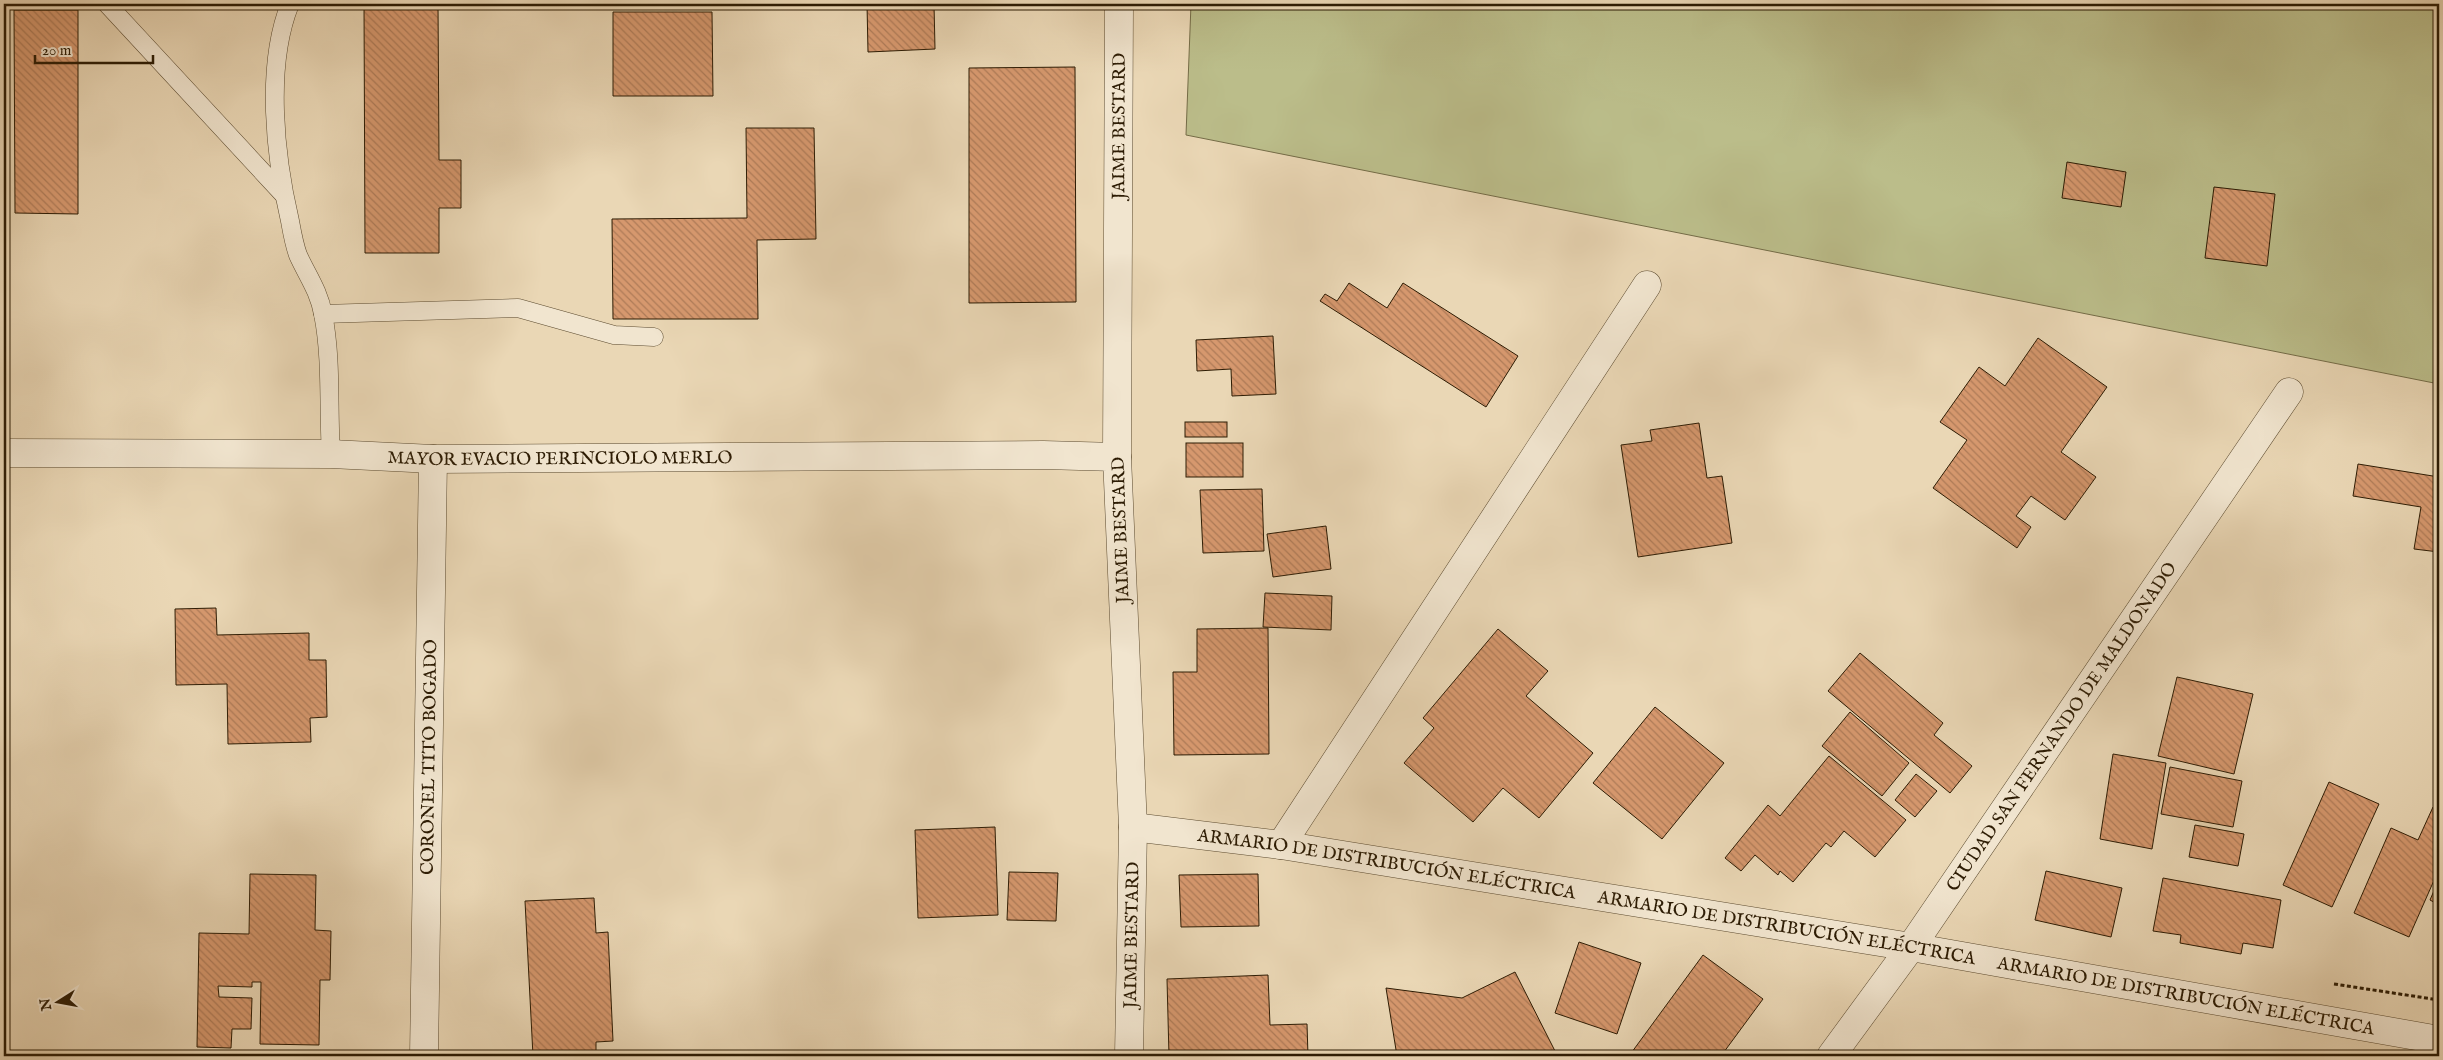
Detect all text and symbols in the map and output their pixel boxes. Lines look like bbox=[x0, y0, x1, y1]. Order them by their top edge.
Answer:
scale bar bbox=[35, 32, 152, 64]
text: 20 m bbox=[42, 41, 72, 60]
street label: JAIME BESTARD bbox=[1108, 53, 1132, 201]
street label: MAYOR EVACIO PERINCIOLO MERLO bbox=[387, 447, 732, 472]
street label: JAIME BESTARD bbox=[1107, 456, 1136, 606]
street label: CIUDAD SAN FERNANDO DE MALDONADO bbox=[1942, 558, 2183, 897]
street label: CORONEL TITO BOGADO bbox=[417, 639, 443, 875]
street label: ARMARIO DE DISTRIBUCIÓN ELÉCTRICA bbox=[1195, 825, 1578, 906]
street label: JAIME BESTARD bbox=[1120, 861, 1145, 1011]
street label: ARMARIO DE DISTRIBUCIÓN ELÉCTRICA bbox=[1595, 886, 1978, 971]
street label: ARMARIO DE DISTRIBUCIÓN ELÉCTRICA bbox=[1994, 952, 2377, 1042]
north arrow bbox=[32, 978, 82, 1028]
text: N bbox=[36, 997, 56, 1013]

